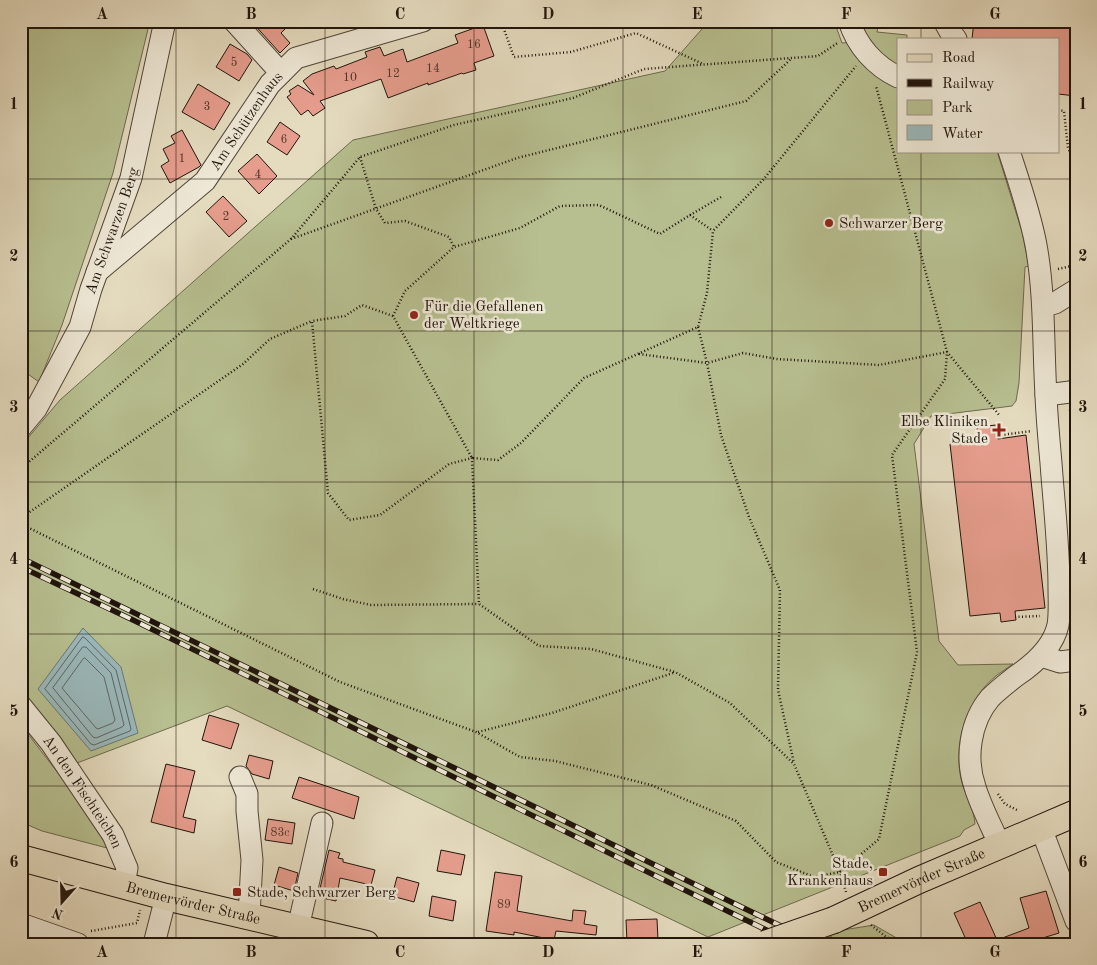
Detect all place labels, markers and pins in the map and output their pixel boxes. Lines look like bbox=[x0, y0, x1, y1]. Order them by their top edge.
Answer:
marker: Schwarzer Berg bbox=[823, 217, 835, 229]
place label: Schwarzer Berg bbox=[839, 217, 943, 232]
place label: Für die Gefallenen der Weltkriege bbox=[424, 300, 544, 332]
marker: Für die Gefallenen der Weltkriege bbox=[408, 309, 420, 321]
place label: Elbe Kliniken Stade bbox=[900, 415, 988, 447]
marker: Elbe Kliniken Stade bbox=[992, 423, 1006, 437]
place label: Stade, Krankenhaus bbox=[787, 857, 873, 889]
marker: Stade, Krankenhaus bbox=[877, 866, 889, 878]
marker: Stade, Schwarzer Berg bbox=[231, 886, 243, 898]
place label: Stade, Schwarzer Berg bbox=[247, 886, 396, 901]

